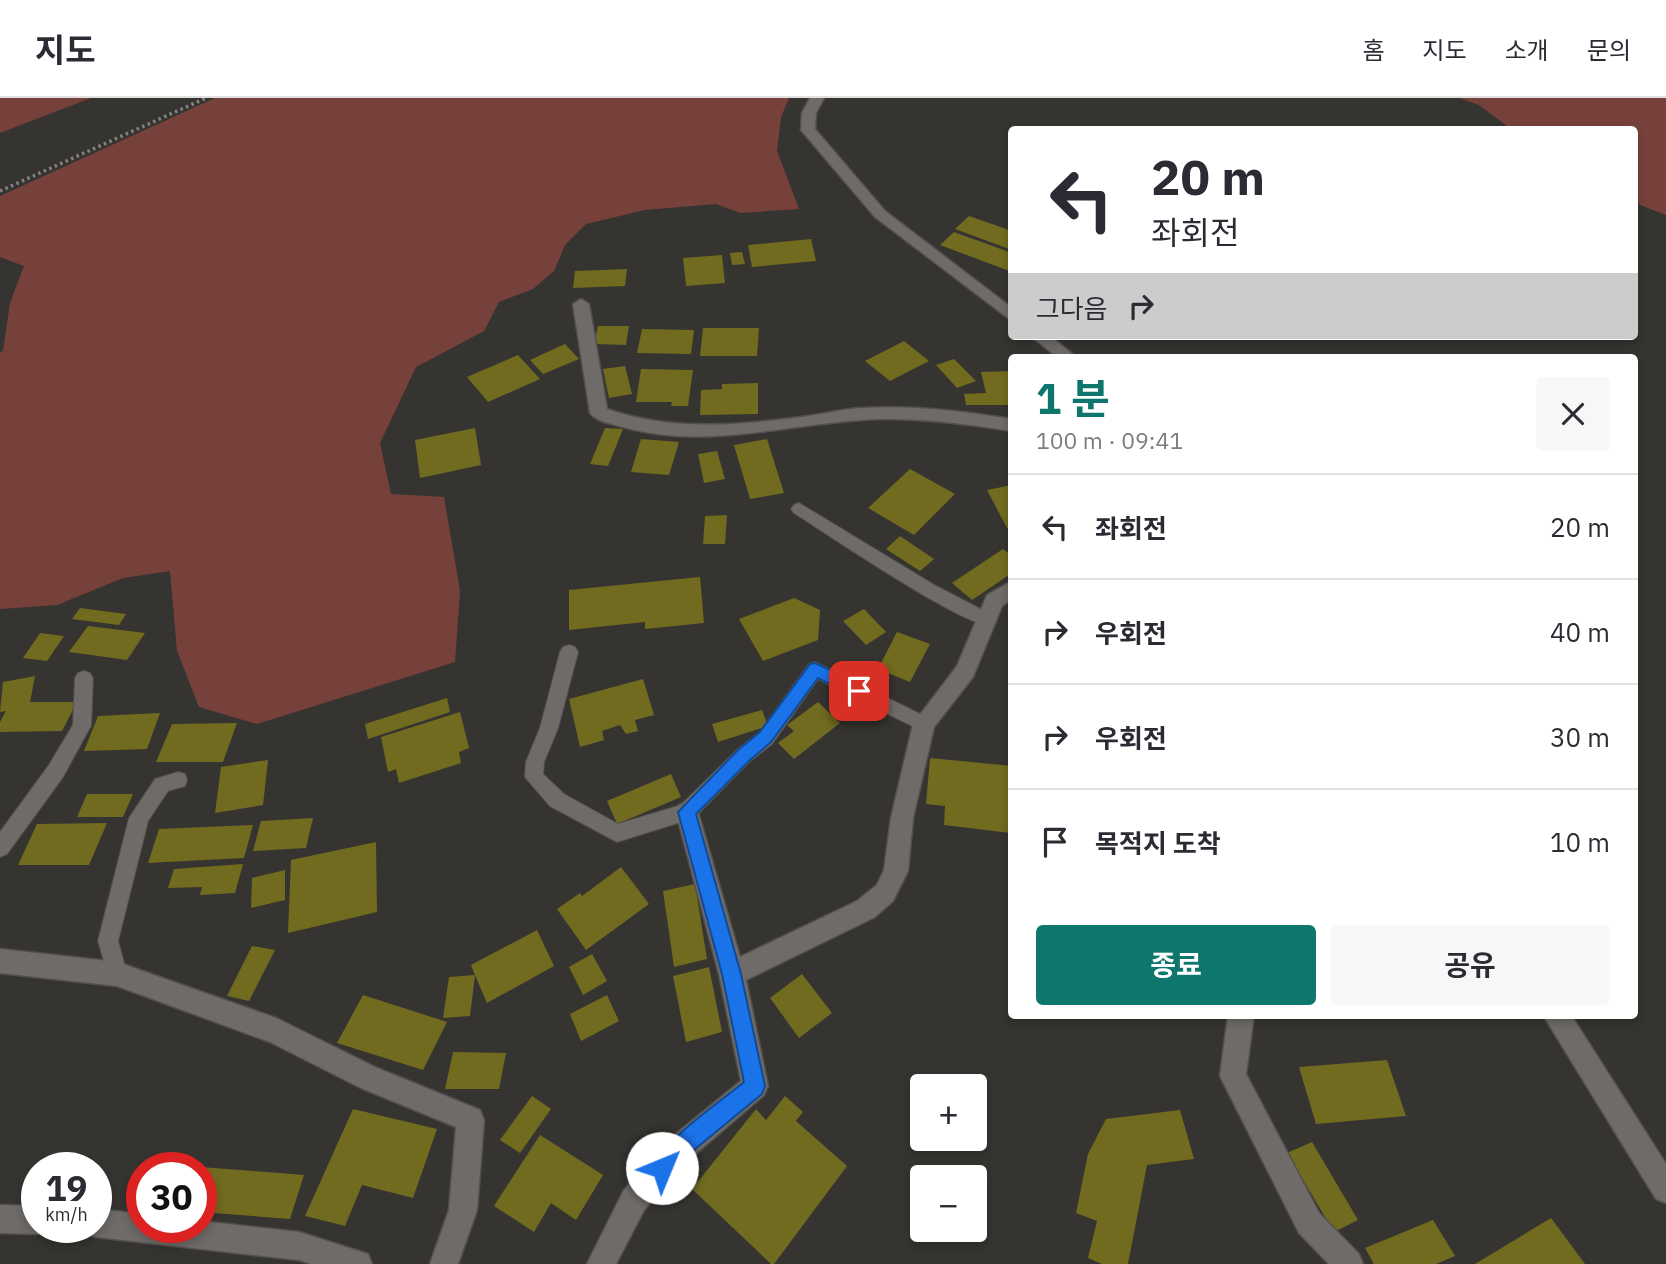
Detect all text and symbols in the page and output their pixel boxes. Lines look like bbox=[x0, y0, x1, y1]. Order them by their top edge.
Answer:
text: 지도 bbox=[35, 28, 96, 71]
text: 홈 bbox=[1362, 34, 1384, 66]
text: 지도 bbox=[1422, 34, 1467, 66]
text: 소개 bbox=[1505, 34, 1549, 66]
text: 문의 bbox=[1587, 34, 1631, 66]
text: 20 m bbox=[1151, 145, 1265, 208]
icon: left bbox=[1036, 154, 1127, 245]
text: 좌회전 bbox=[1151, 211, 1239, 253]
icon: right bbox=[1122, 287, 1160, 325]
text: 그다음 bbox=[1036, 291, 1108, 325]
text: 1 분 bbox=[1036, 371, 1110, 426]
button: close bbox=[1536, 377, 1610, 451]
text: 100 m · 09:41 bbox=[1036, 425, 1183, 455]
icon: left bbox=[1036, 508, 1074, 546]
text: 20 m bbox=[1550, 510, 1610, 544]
text: 좌회전 bbox=[1095, 511, 1167, 545]
icon: right bbox=[1036, 613, 1074, 651]
text: 40 m bbox=[1550, 615, 1610, 649]
text: 우회전 bbox=[1095, 616, 1167, 650]
pin bbox=[829, 661, 889, 721]
icon: arrive bbox=[840, 672, 878, 710]
icon: right bbox=[1036, 718, 1074, 756]
text: 30 m bbox=[1550, 720, 1610, 754]
text: 우회전 bbox=[1095, 721, 1167, 755]
icon: arrive bbox=[1036, 823, 1074, 861]
text: 10 m bbox=[1550, 825, 1610, 859]
text: 목적지 도착 bbox=[1095, 826, 1221, 860]
button: 종료 bbox=[1036, 925, 1316, 1005]
button: 공유 bbox=[1330, 925, 1610, 1005]
map controls bbox=[910, 1074, 987, 1242]
button: + bbox=[910, 1074, 987, 1151]
position arrow bbox=[625, 1131, 699, 1205]
speed limit sign: 30 bbox=[126, 1152, 217, 1243]
text: 19 bbox=[45, 1165, 88, 1211]
button: − bbox=[910, 1165, 987, 1242]
text: km/h bbox=[45, 1203, 88, 1226]

